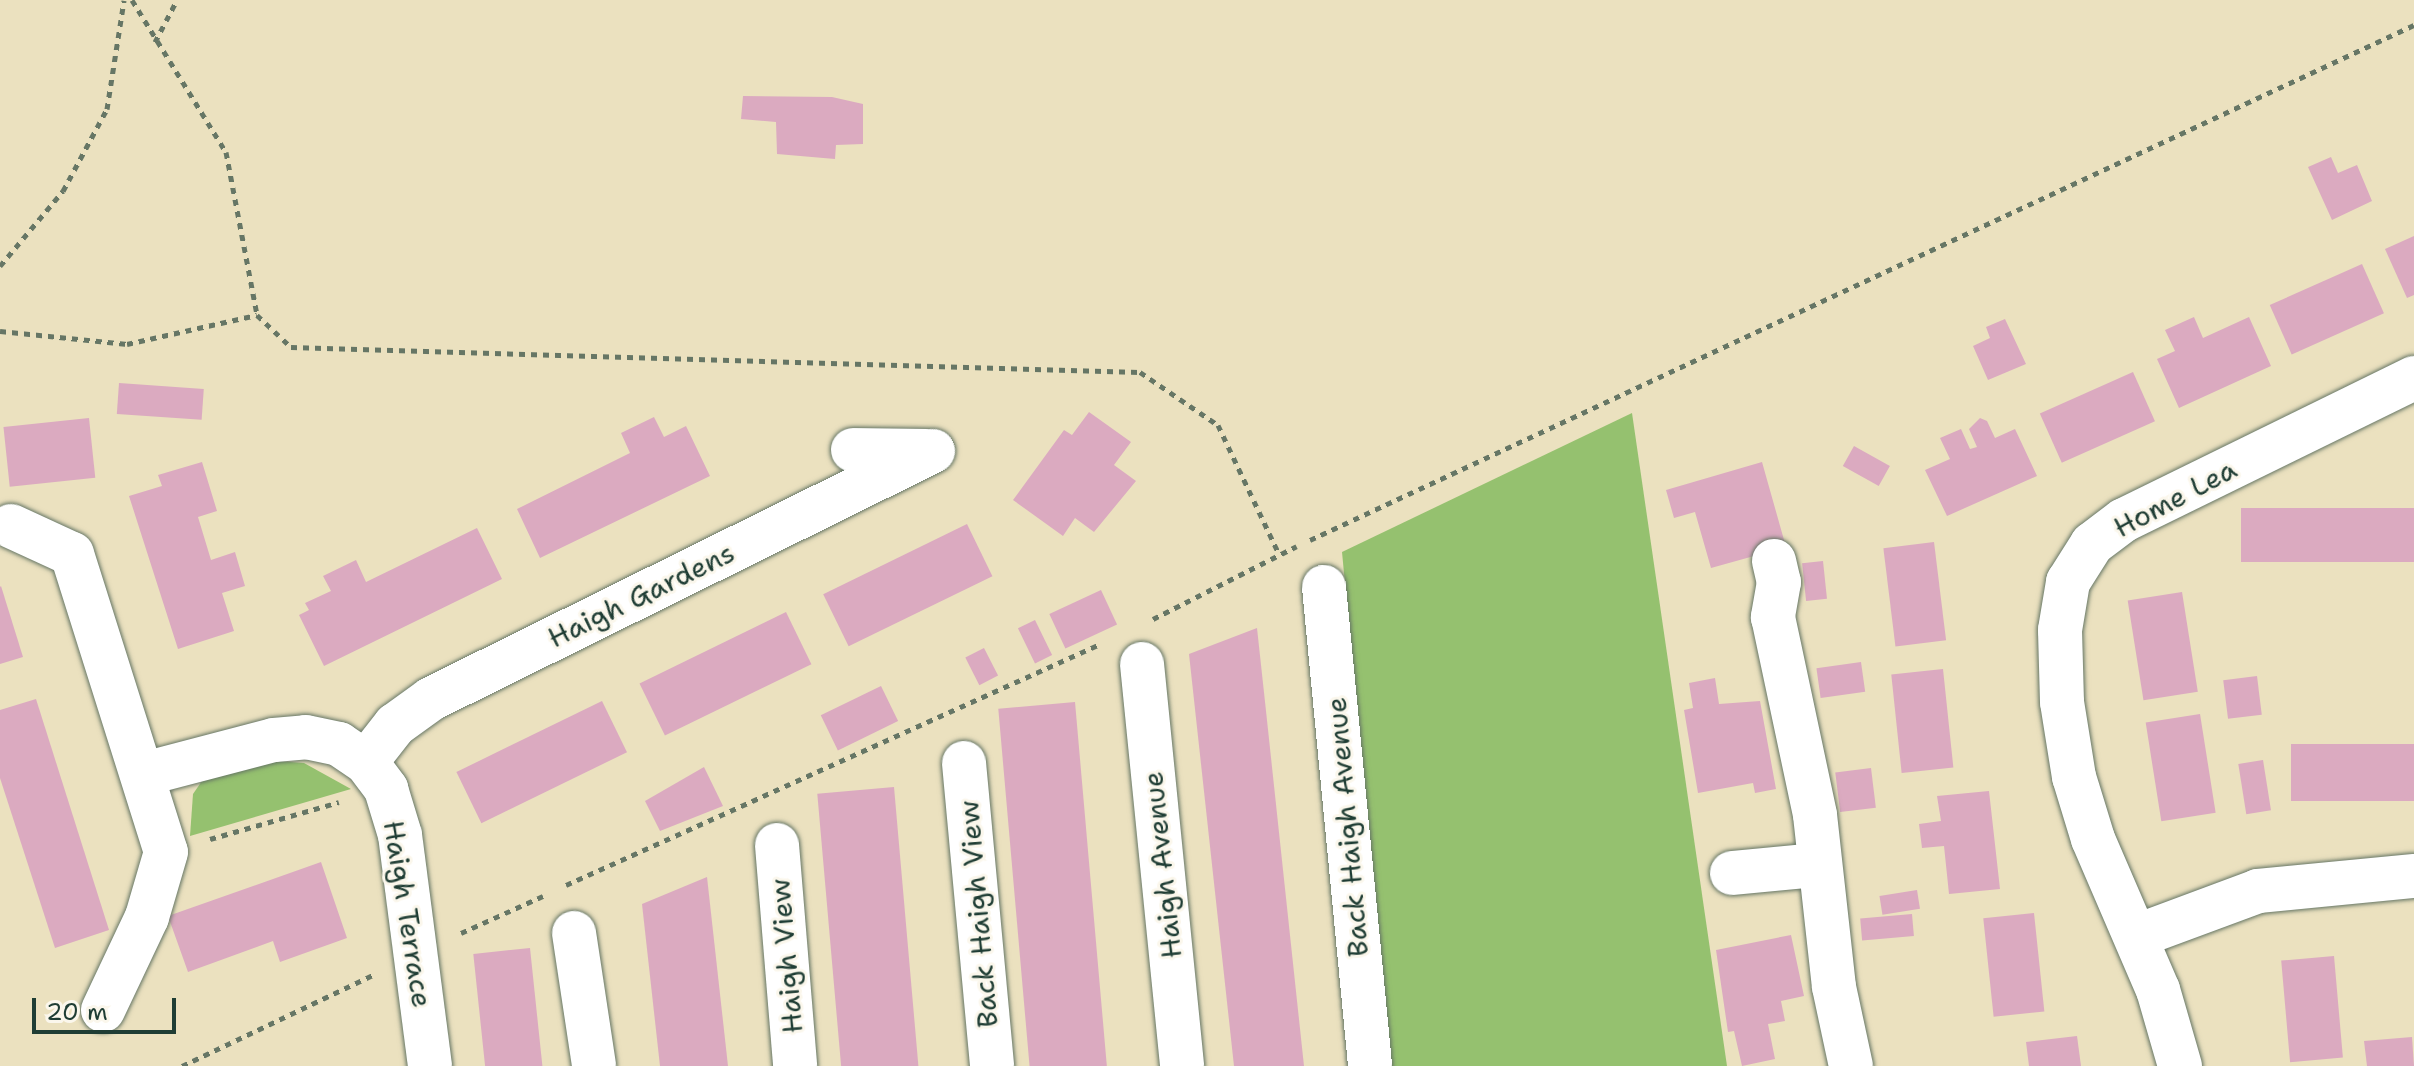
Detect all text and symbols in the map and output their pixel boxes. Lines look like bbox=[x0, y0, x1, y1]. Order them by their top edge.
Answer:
street label: Home Lea bbox=[2108, 452, 2242, 544]
street label: Haigh Gardens bbox=[542, 535, 740, 655]
street label: Back Haigh Avenue bbox=[1319, 696, 1375, 958]
street label: Haigh Avenue bbox=[1135, 770, 1189, 960]
street label: Back Haigh View bbox=[951, 799, 1005, 1029]
street label: Haigh Terrace bbox=[377, 818, 439, 1010]
street label: Haigh View bbox=[762, 877, 810, 1035]
scale bar bbox=[36, 982, 180, 1032]
text: 20 m bbox=[46, 996, 108, 1028]

